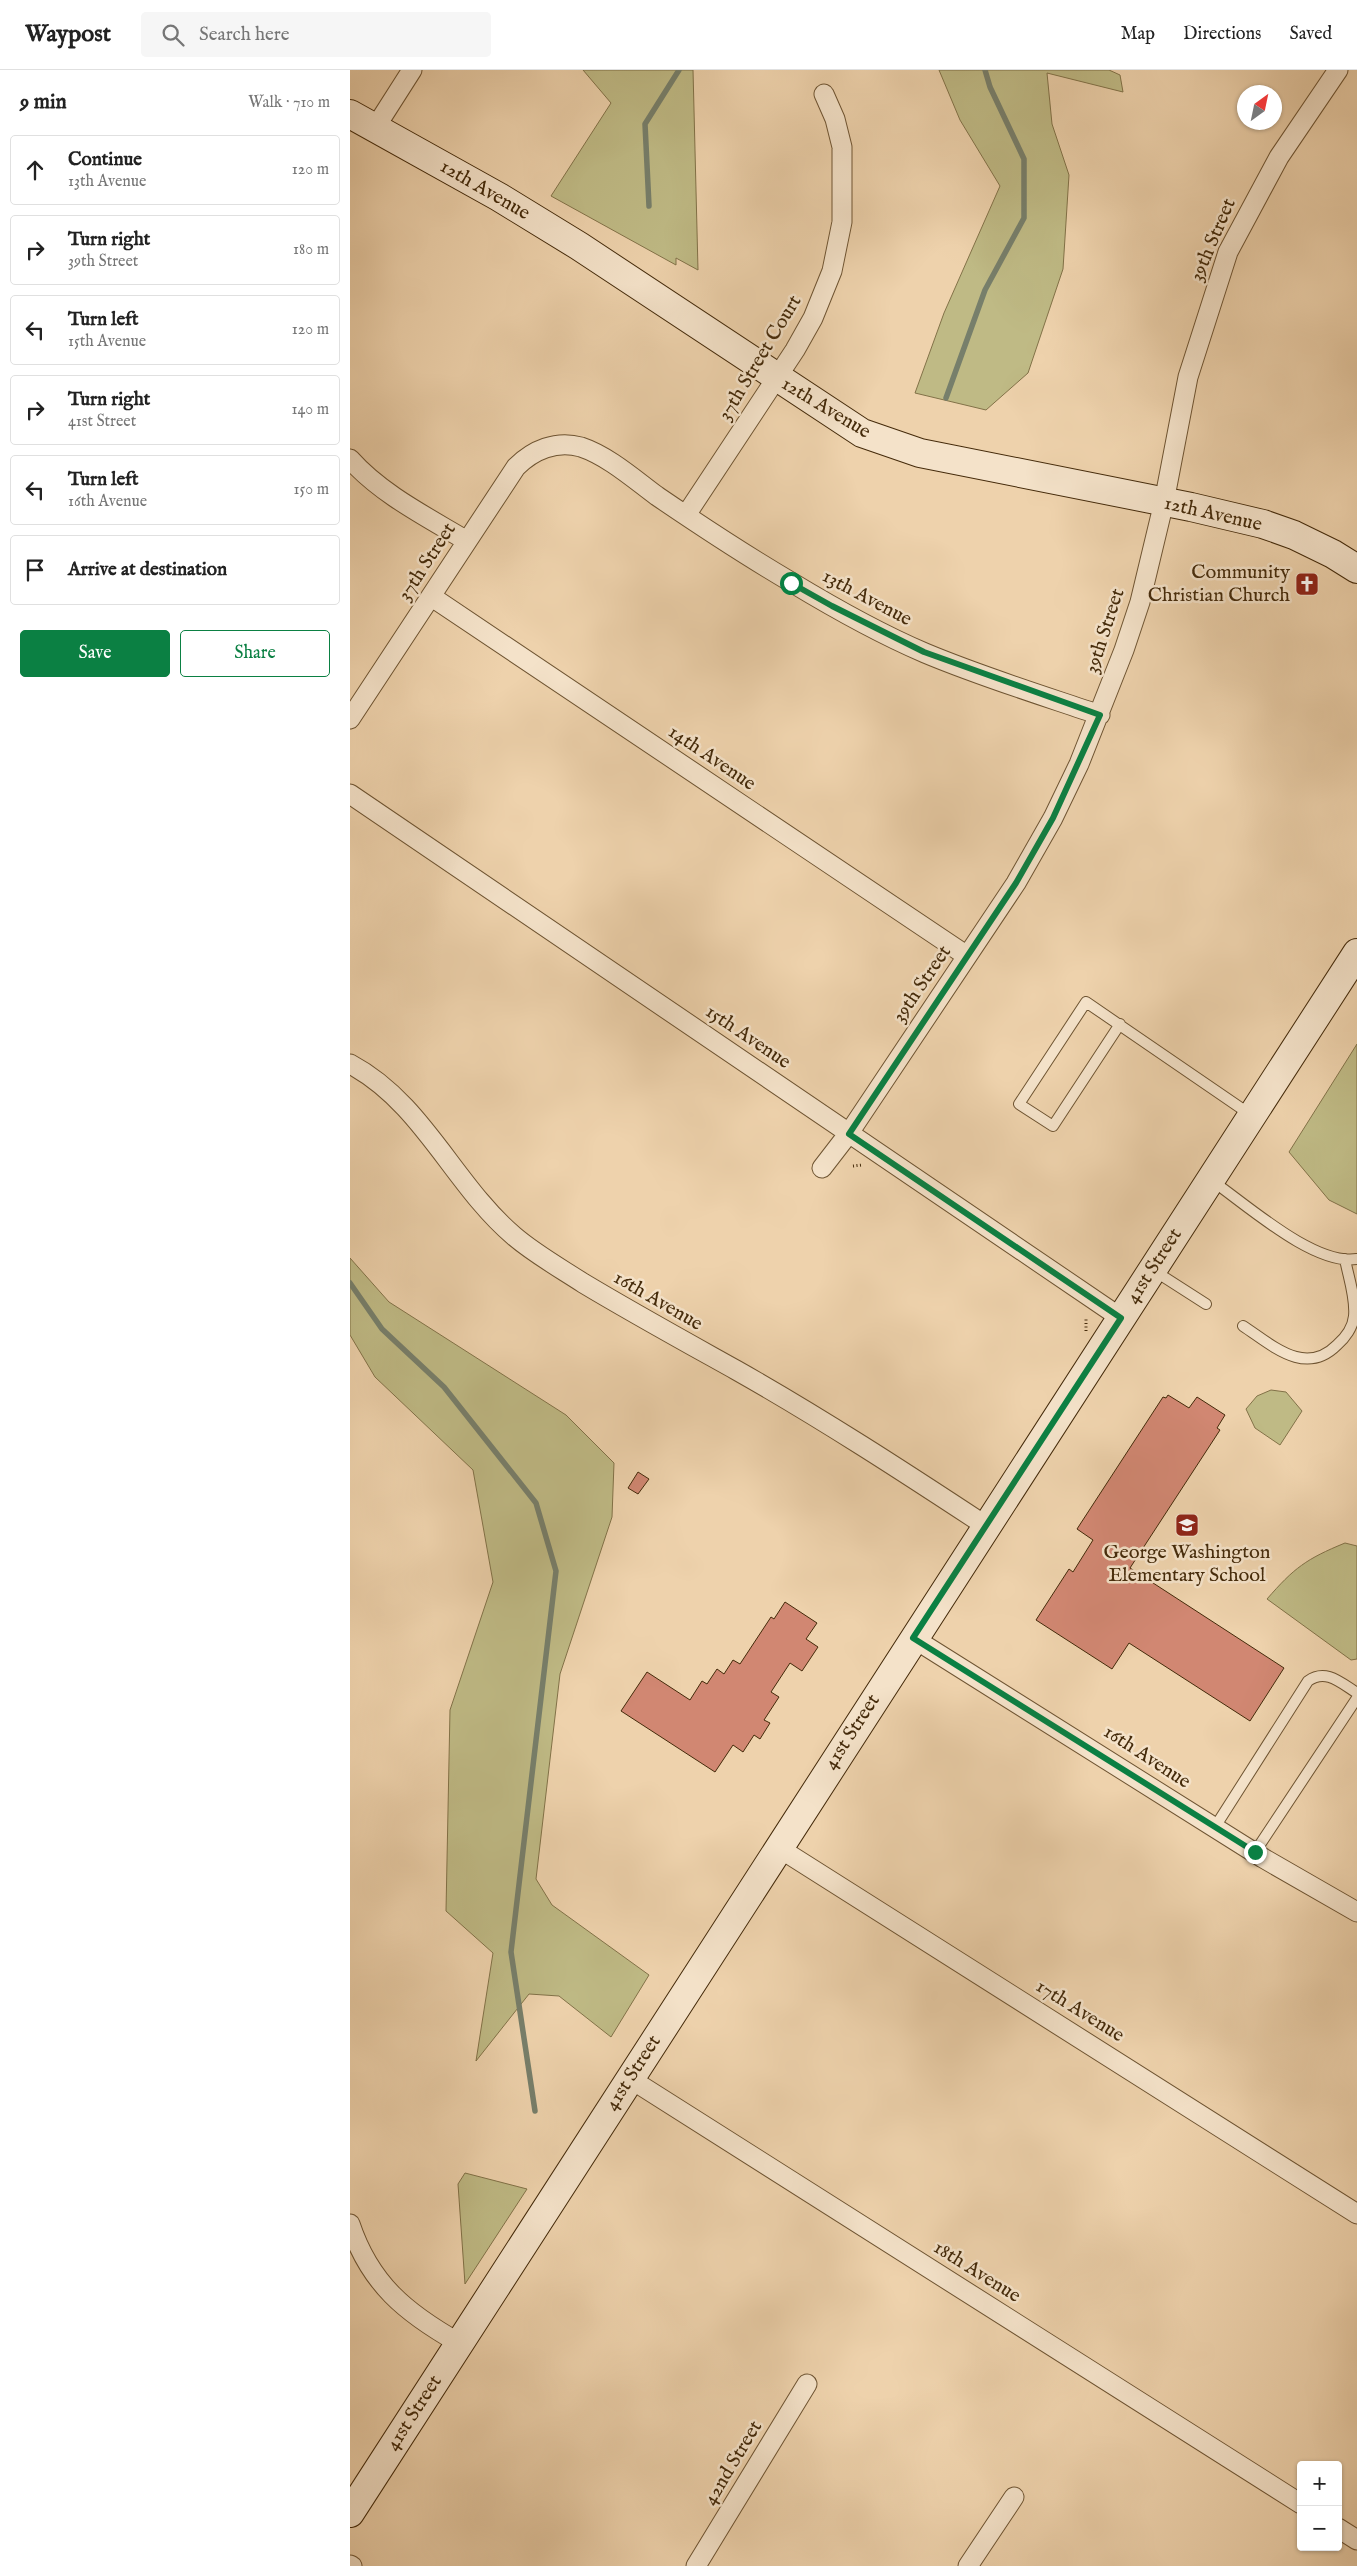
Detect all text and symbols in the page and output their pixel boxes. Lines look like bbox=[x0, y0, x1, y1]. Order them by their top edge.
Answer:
search box bbox=[141, 12, 491, 57]
text: Waypost bbox=[25, 19, 111, 50]
icon: search bbox=[159, 21, 187, 49]
text: Search here bbox=[199, 23, 290, 47]
text: Map bbox=[1121, 23, 1155, 46]
text: Directions bbox=[1183, 23, 1261, 46]
text: Saved bbox=[1289, 23, 1332, 46]
north arrow bbox=[1237, 85, 1282, 130]
text: 9 min bbox=[20, 89, 67, 116]
text: Walk · 710 m bbox=[248, 93, 330, 113]
text: Continue bbox=[68, 148, 142, 172]
street label: 12th Avenue bbox=[436, 154, 534, 226]
icon: ahead bbox=[21, 156, 49, 184]
text: 120 m bbox=[292, 160, 329, 180]
text: 13th Avenue bbox=[68, 172, 146, 192]
street label: 39th Street bbox=[1184, 195, 1242, 285]
text: Turn right bbox=[68, 228, 150, 252]
icon: right bbox=[21, 236, 49, 264]
text: 180 m bbox=[293, 240, 329, 260]
text: 39th Street bbox=[68, 252, 138, 272]
street label: 37th Street Court bbox=[713, 290, 807, 425]
text: Turn left bbox=[68, 308, 139, 332]
icon: left bbox=[21, 316, 49, 344]
text: 120 m bbox=[292, 320, 329, 340]
text: 15th Avenue bbox=[68, 332, 146, 352]
street label: 12th Avenue bbox=[777, 372, 875, 444]
text: Turn right bbox=[68, 388, 150, 412]
icon: right bbox=[21, 396, 49, 424]
text: 140 m bbox=[291, 400, 329, 420]
text: 41st Street bbox=[68, 412, 136, 432]
text: Turn left bbox=[68, 468, 139, 492]
icon: left bbox=[21, 476, 49, 504]
text: 150 m bbox=[294, 480, 329, 500]
street label: 12th Avenue bbox=[1162, 491, 1264, 537]
text: 16th Avenue bbox=[68, 492, 147, 512]
street label: 37th Street bbox=[392, 518, 462, 606]
icon: arrive bbox=[21, 556, 49, 584]
text: Arrive at destination bbox=[68, 558, 227, 582]
place label: Community Christian Church bbox=[1148, 560, 1290, 608]
street label: 13th Avenue bbox=[818, 564, 916, 632]
church icon: Community Christian Church bbox=[1294, 571, 1320, 597]
route start bbox=[780, 572, 803, 595]
street label: 39th Street bbox=[1080, 585, 1130, 677]
button: Save bbox=[20, 630, 170, 677]
button: Share bbox=[180, 630, 330, 677]
street label: 14th Avenue bbox=[663, 720, 761, 796]
street label: 39th Street bbox=[887, 941, 957, 1027]
street label: 15th Avenue bbox=[701, 999, 795, 1075]
street label: 41st Street bbox=[1120, 1223, 1188, 1309]
street label: 16th Avenue bbox=[609, 1265, 707, 1337]
school or university icon: George Washington Elementary School bbox=[1174, 1512, 1200, 1538]
place label: George Washington Elementary School bbox=[1104, 1540, 1271, 1588]
street label: 41st Street bbox=[818, 1689, 886, 1775]
street label: 16th Avenue bbox=[1099, 1720, 1195, 1794]
route end bbox=[1244, 1841, 1267, 1864]
street label: 17th Avenue bbox=[1031, 1974, 1129, 2048]
street label: 41st Street bbox=[599, 2030, 667, 2116]
street label: 18th Avenue bbox=[929, 2235, 1025, 2309]
street label: 41st Street bbox=[380, 2370, 448, 2456]
street label: 42nd Street bbox=[698, 2416, 768, 2510]
map controls bbox=[1297, 2461, 1342, 2551]
button: + bbox=[1297, 2461, 1342, 2506]
button: − bbox=[1297, 2506, 1342, 2551]

